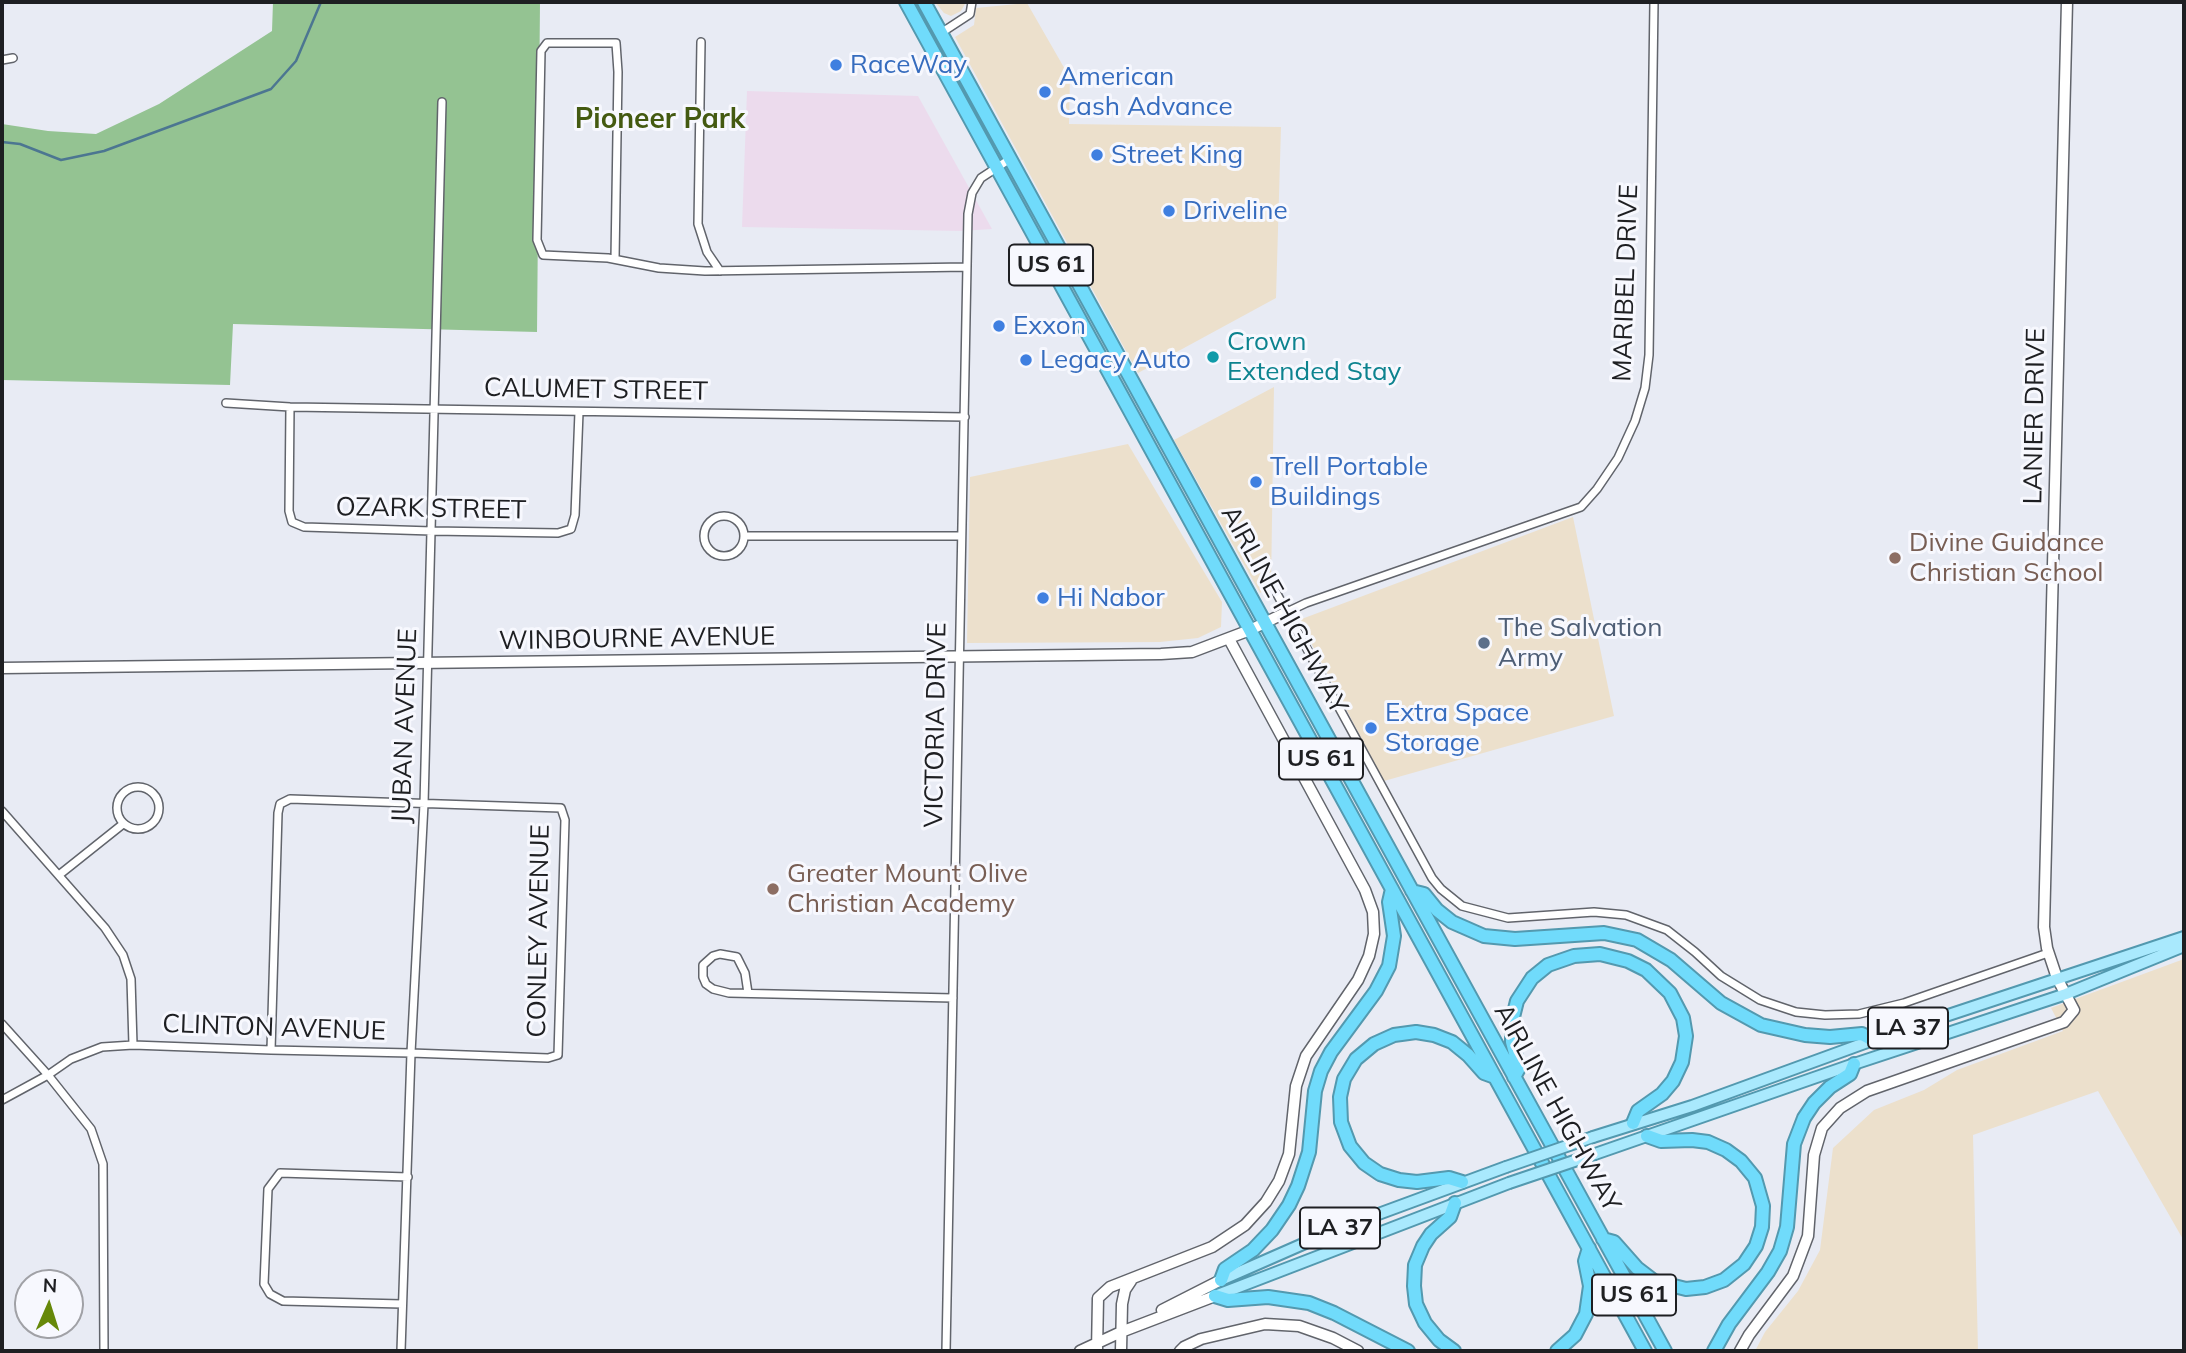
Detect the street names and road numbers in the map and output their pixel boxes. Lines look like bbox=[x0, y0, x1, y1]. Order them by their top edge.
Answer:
street label: MARIBEL DRIVE bbox=[1607, 184, 1645, 382]
road number: US 61 bbox=[1009, 244, 1093, 286]
street label: LANIER DRIVE bbox=[2018, 327, 2052, 505]
street label: CALUMET STREET bbox=[484, 372, 708, 408]
street label: OZARK STREET bbox=[335, 492, 527, 526]
street label: AIRLINE HIGHWAY bbox=[1214, 501, 1354, 719]
street label: WINBOURNE AVENUE bbox=[499, 621, 775, 657]
street label: VICTORIA DRIVE bbox=[919, 622, 953, 828]
street label: JUBAN AVENUE bbox=[386, 628, 424, 824]
road number: US 61 bbox=[1279, 738, 1363, 780]
street label: CONLEY AVENUE bbox=[522, 824, 556, 1038]
street label: AIRLINE HIGHWAY bbox=[1487, 999, 1627, 1217]
road number: LA 37 bbox=[1868, 1008, 1948, 1048]
street label: CLINTON AVENUE bbox=[162, 1009, 386, 1047]
road number: LA 37 bbox=[1300, 1208, 1380, 1248]
road number: US 61 bbox=[1592, 1274, 1676, 1316]

